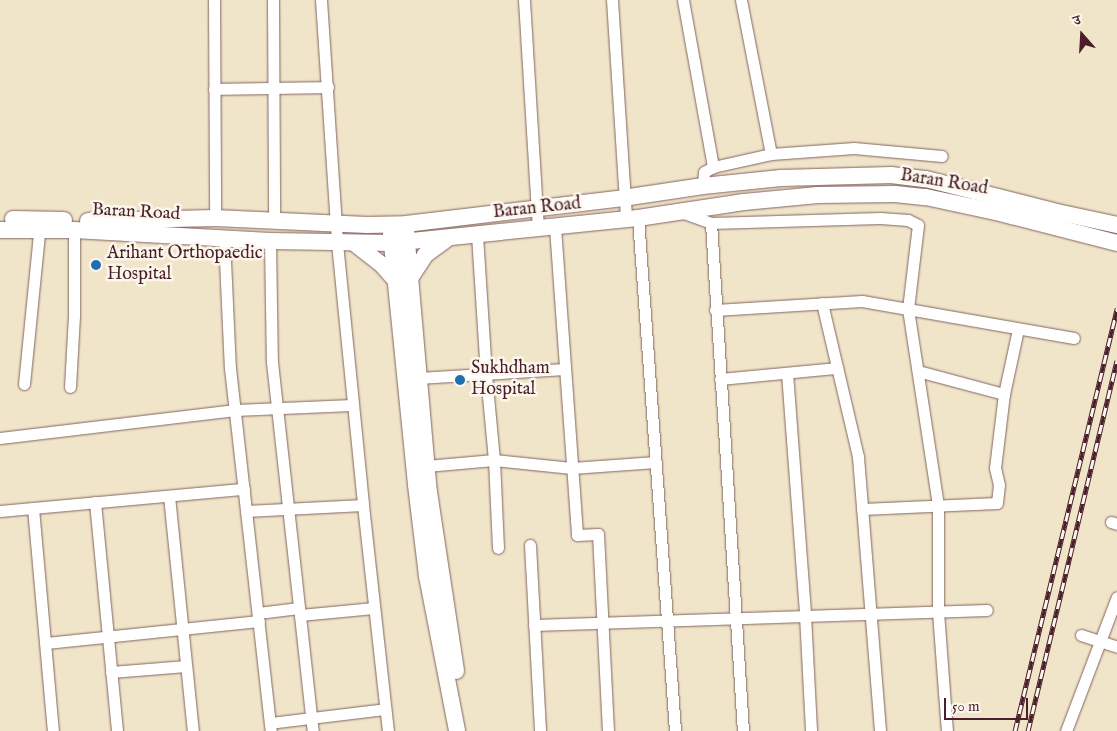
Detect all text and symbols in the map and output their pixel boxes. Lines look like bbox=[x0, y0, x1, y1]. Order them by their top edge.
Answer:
north arrow bbox=[1057, 10, 1107, 60]
text: उ bbox=[1071, 11, 1083, 30]
street label: Baran Road bbox=[899, 165, 989, 201]
street label: Baran Road bbox=[492, 194, 582, 224]
street label: Baran Road bbox=[91, 200, 181, 226]
place label: Arihant Orthopaedic Hospital bbox=[107, 244, 262, 286]
marker: Arihant Orthopaedic Hospital bbox=[89, 258, 103, 272]
place label: Sukhdham Hospital bbox=[471, 359, 550, 402]
marker: Sukhdham Hospital bbox=[453, 373, 467, 387]
scale bar bbox=[947, 688, 1031, 720]
text: 50 m bbox=[952, 697, 980, 716]

